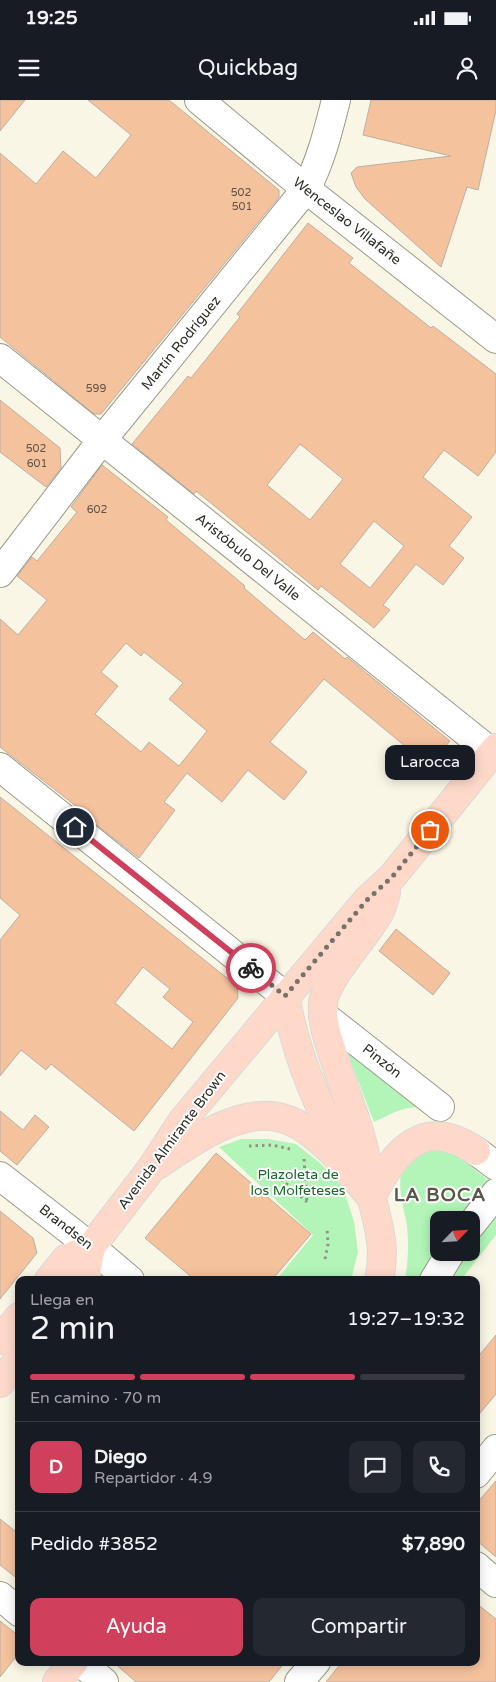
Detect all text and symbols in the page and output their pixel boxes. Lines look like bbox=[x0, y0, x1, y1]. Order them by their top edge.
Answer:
text: 19:25 bbox=[25, 7, 78, 29]
icon: menu bbox=[15, 54, 43, 82]
icon: person bbox=[453, 54, 481, 82]
text: Quickbag bbox=[198, 55, 298, 81]
street label: Wenceslao Villafañe bbox=[289, 173, 405, 269]
house number: 502 bbox=[231, 186, 251, 199]
house number: 501 bbox=[232, 200, 252, 213]
street label: Martín Rodríguez bbox=[138, 292, 224, 393]
house number: 599 bbox=[86, 382, 106, 395]
house number: 502 bbox=[26, 442, 46, 455]
house number: 601 bbox=[27, 457, 47, 470]
house number: 602 bbox=[87, 503, 107, 516]
street label: Aristóbulo Del Valle bbox=[192, 510, 304, 604]
callout: Larocca bbox=[385, 745, 475, 780]
text: Larocca bbox=[400, 752, 460, 772]
pin bbox=[54, 806, 96, 848]
pin bbox=[409, 809, 451, 851]
icon: home bbox=[61, 813, 89, 841]
icon: bag bbox=[416, 816, 444, 844]
courier bbox=[226, 943, 276, 993]
icon: bike bbox=[237, 954, 265, 982]
street label: Pinzón bbox=[359, 1040, 405, 1082]
street label: Avenida Almirante Brown bbox=[114, 1067, 230, 1213]
park label: Plazoleta de los Molfeteses bbox=[250, 1166, 346, 1199]
district label: LA BOCA bbox=[394, 1184, 486, 1206]
street label: Brandsen bbox=[36, 1201, 96, 1253]
north arrow bbox=[430, 1211, 480, 1261]
map controls bbox=[430, 1211, 480, 1261]
text: Llega en bbox=[30, 1290, 94, 1310]
text: 19:27–19:32 bbox=[347, 1308, 465, 1330]
text: 2 min bbox=[30, 1310, 115, 1348]
text: En camino · 70 m bbox=[30, 1388, 161, 1408]
button: chat bbox=[349, 1441, 401, 1493]
button: phone bbox=[413, 1441, 465, 1493]
text: Diego bbox=[94, 1446, 147, 1468]
text: D bbox=[49, 1456, 63, 1478]
text: Repartidor · 4.9 bbox=[94, 1468, 212, 1488]
text: Pedido #3852 bbox=[30, 1533, 158, 1555]
text: $7,890 bbox=[402, 1533, 465, 1555]
button: Ayuda bbox=[30, 1598, 243, 1656]
button: Compartir bbox=[253, 1598, 465, 1656]

